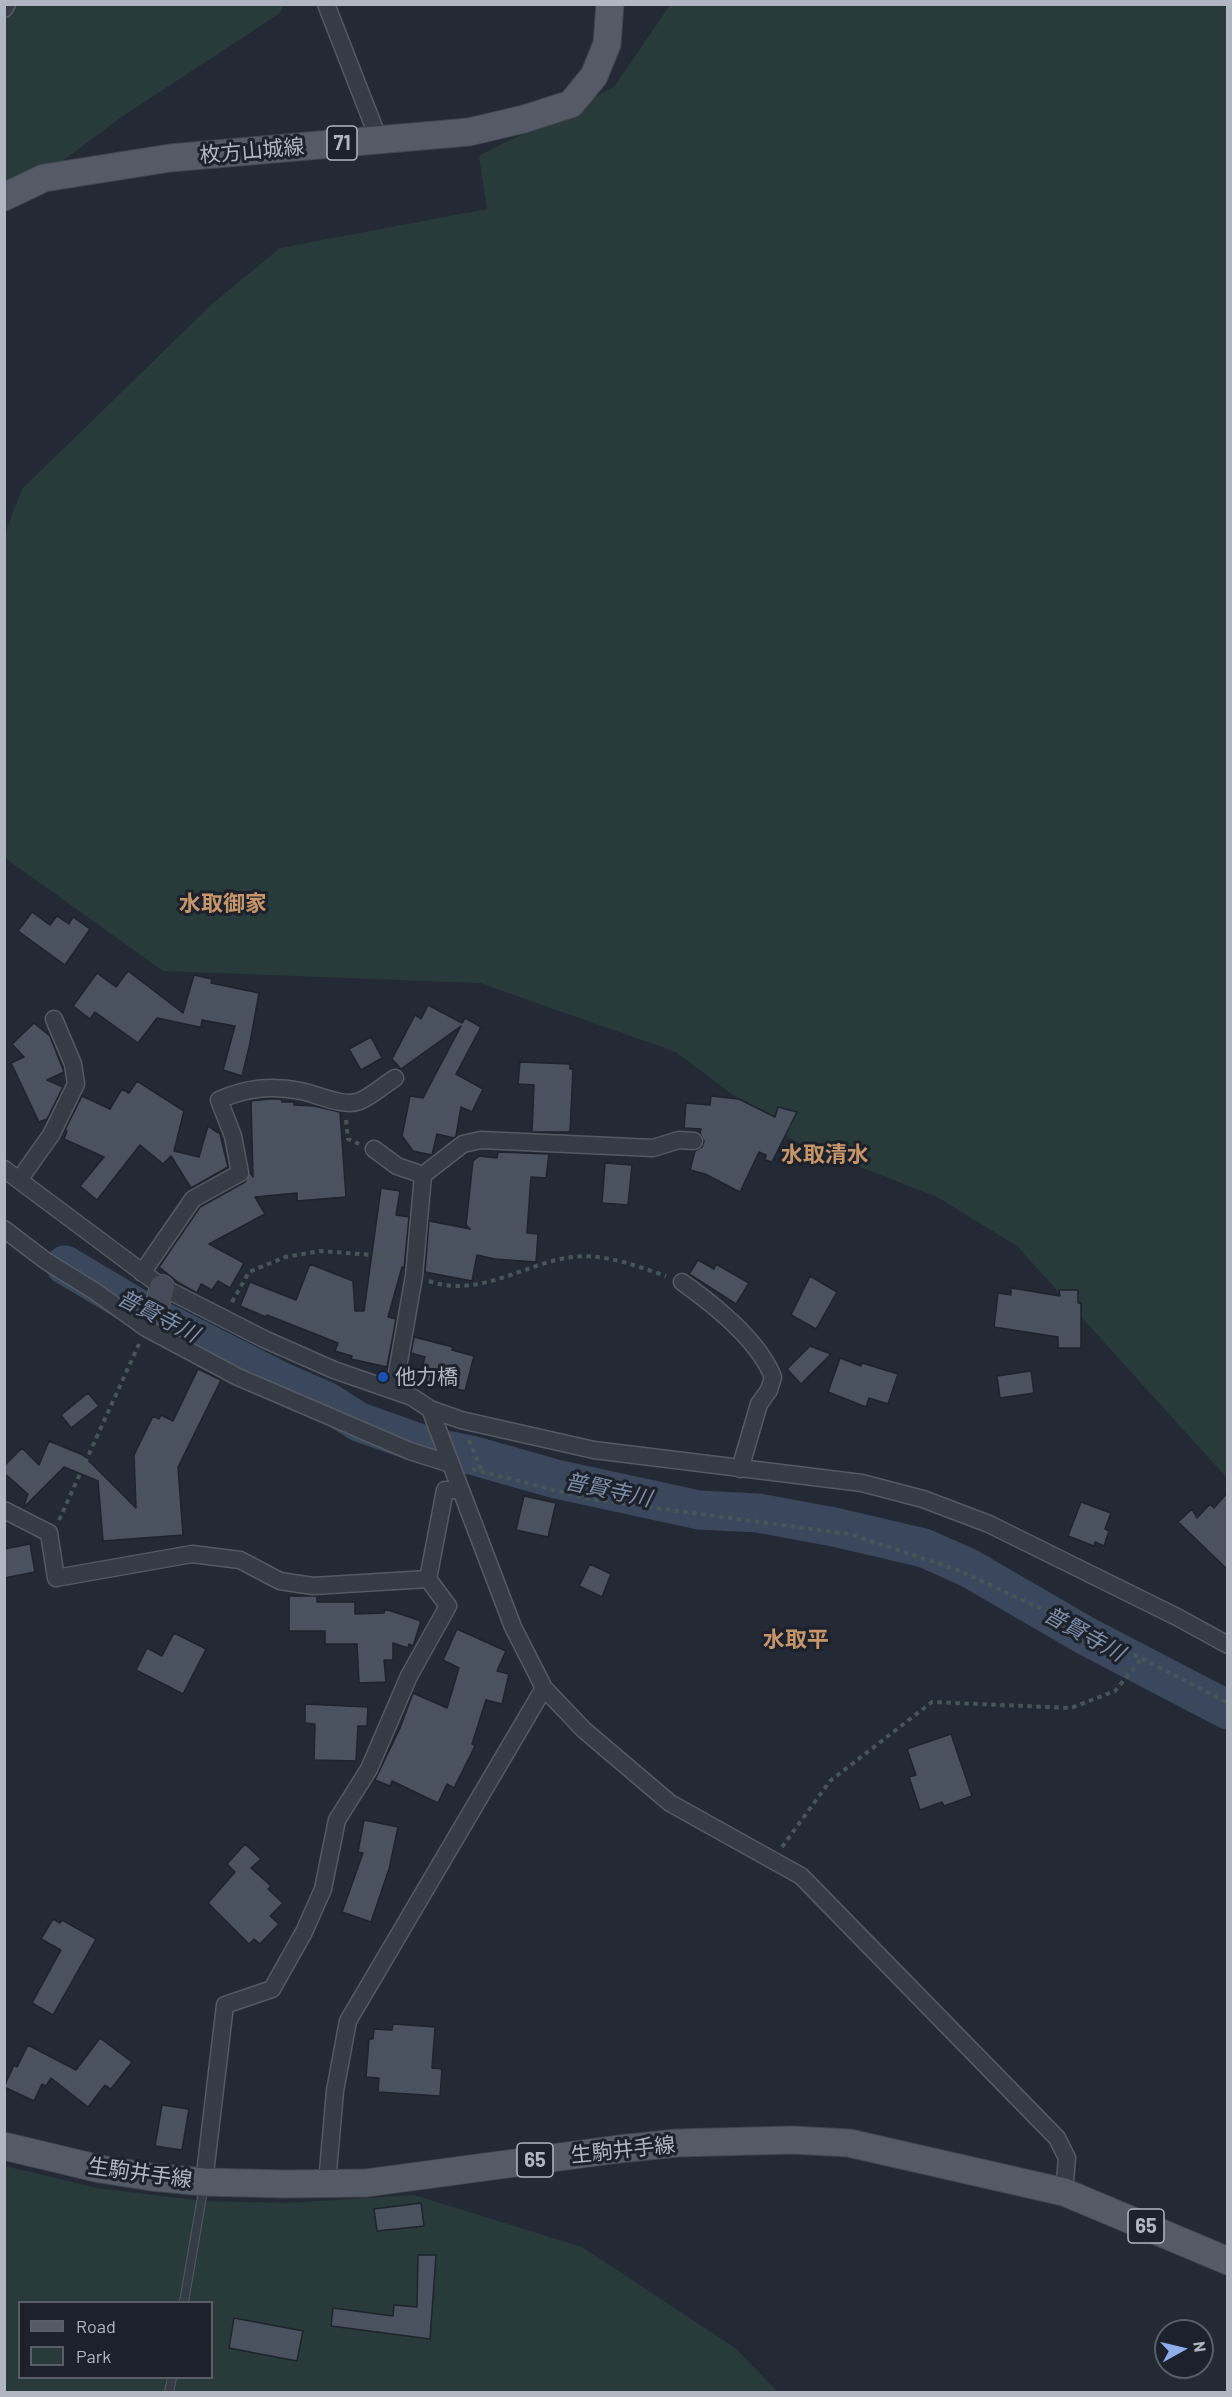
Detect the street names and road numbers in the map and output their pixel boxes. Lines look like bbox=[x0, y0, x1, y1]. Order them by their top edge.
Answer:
road number: 71 bbox=[327, 126, 357, 160]
street label: 枚方山城線 bbox=[199, 134, 305, 168]
street label: 生駒井手線 bbox=[569, 2132, 677, 2168]
road number: 65 bbox=[517, 2143, 553, 2177]
street label: 生駒井手線 bbox=[86, 2153, 194, 2193]
road number: 65 bbox=[1128, 2209, 1164, 2243]

